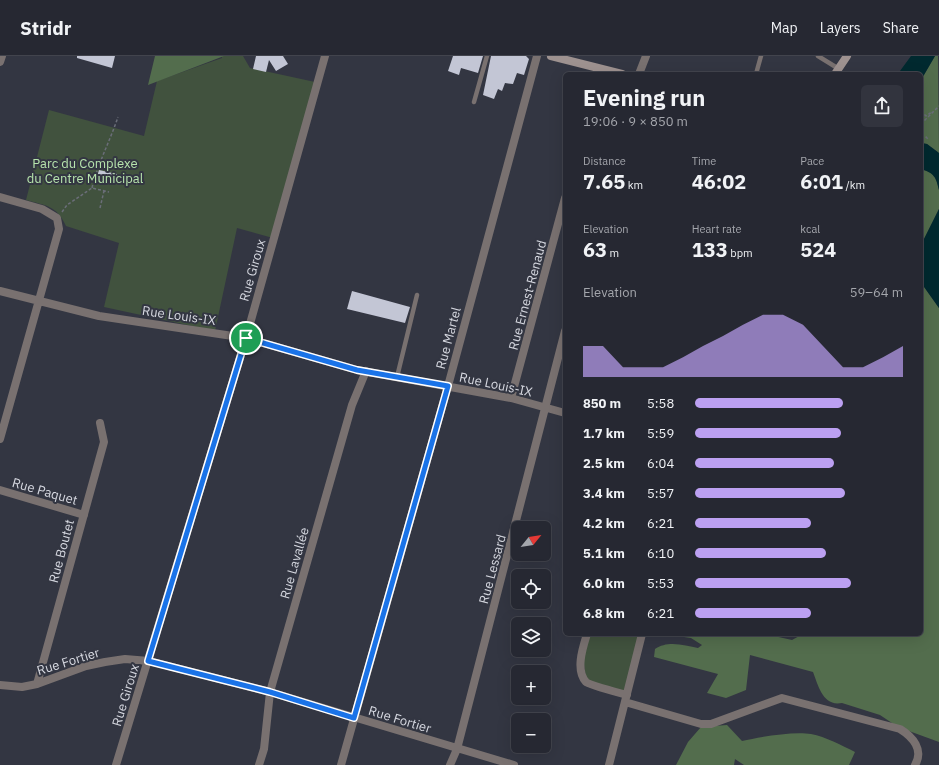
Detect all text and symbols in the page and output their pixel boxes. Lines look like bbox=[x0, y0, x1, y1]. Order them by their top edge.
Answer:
text: Stridr bbox=[20, 16, 71, 40]
text: Map bbox=[771, 19, 798, 37]
text: Layers bbox=[820, 19, 861, 37]
text: Share bbox=[883, 19, 919, 37]
text: Evening run bbox=[583, 83, 705, 112]
button: share bbox=[861, 85, 903, 127]
text: 19:06 · 9 × 850 m bbox=[583, 113, 688, 130]
text: Distance bbox=[583, 154, 626, 168]
text: Time bbox=[692, 154, 716, 168]
text: Pace bbox=[800, 154, 824, 168]
park label: Parc du Complexe du Centre Municipal bbox=[27, 155, 144, 187]
text: 7.65 bbox=[583, 168, 625, 195]
text: 46:02 bbox=[692, 168, 746, 195]
text: 6:01 bbox=[800, 168, 843, 195]
text: km bbox=[625, 178, 643, 192]
text: /km bbox=[843, 178, 865, 192]
text: Elevation bbox=[583, 222, 629, 236]
text: Heart rate bbox=[692, 222, 742, 236]
text: kcal bbox=[800, 222, 820, 236]
text: 63 bbox=[583, 236, 607, 263]
text: 133 bbox=[692, 236, 728, 263]
text: 524 bbox=[800, 236, 836, 263]
street label: Rue Giroux bbox=[235, 237, 270, 303]
street label: Rue Ernest-Renaud bbox=[505, 238, 550, 352]
text: m bbox=[607, 246, 619, 260]
text: bpm bbox=[728, 246, 753, 260]
text: Elevation bbox=[583, 284, 637, 301]
text: 59–64 m bbox=[850, 284, 903, 301]
street label: Rue Louis-IX bbox=[141, 302, 217, 329]
street label: Rue Martel bbox=[432, 305, 465, 371]
pin bbox=[229, 321, 263, 355]
icon: arrive bbox=[235, 327, 257, 349]
street label: Rue Louis-IX bbox=[458, 368, 534, 401]
text: 850 m bbox=[583, 395, 621, 412]
text: 5:58 bbox=[647, 395, 674, 412]
text: 1.7 km bbox=[583, 425, 625, 442]
text: 5:59 bbox=[647, 425, 674, 442]
text: 2.5 km bbox=[583, 455, 625, 472]
text: 6:04 bbox=[647, 455, 674, 472]
street label: Rue Paquet bbox=[10, 474, 80, 509]
text: 3.4 km bbox=[583, 485, 625, 502]
text: 5:57 bbox=[647, 485, 674, 502]
text: 4.2 km bbox=[583, 515, 625, 532]
text: 6:21 bbox=[647, 515, 674, 532]
street label: Rue Boutet bbox=[45, 517, 78, 585]
north arrow bbox=[511, 521, 551, 561]
map controls bbox=[511, 521, 551, 753]
street label: Rue Lavallée bbox=[276, 525, 313, 601]
street label: Rue Lessard bbox=[475, 533, 510, 606]
text: 5.1 km bbox=[583, 545, 625, 562]
text: 6:10 bbox=[647, 545, 674, 562]
button: locate bbox=[511, 569, 551, 609]
text: 6.0 km bbox=[583, 575, 625, 592]
text: 5:53 bbox=[647, 575, 674, 592]
text: 6.8 km bbox=[583, 605, 625, 622]
text: 6:21 bbox=[647, 605, 674, 622]
button: layers bbox=[511, 617, 551, 657]
street label: Rue Fortier bbox=[35, 644, 102, 679]
street label: Rue Giroux bbox=[108, 662, 143, 728]
button: + bbox=[511, 665, 551, 705]
street label: Rue Fortier bbox=[366, 702, 433, 737]
button: − bbox=[511, 713, 551, 753]

